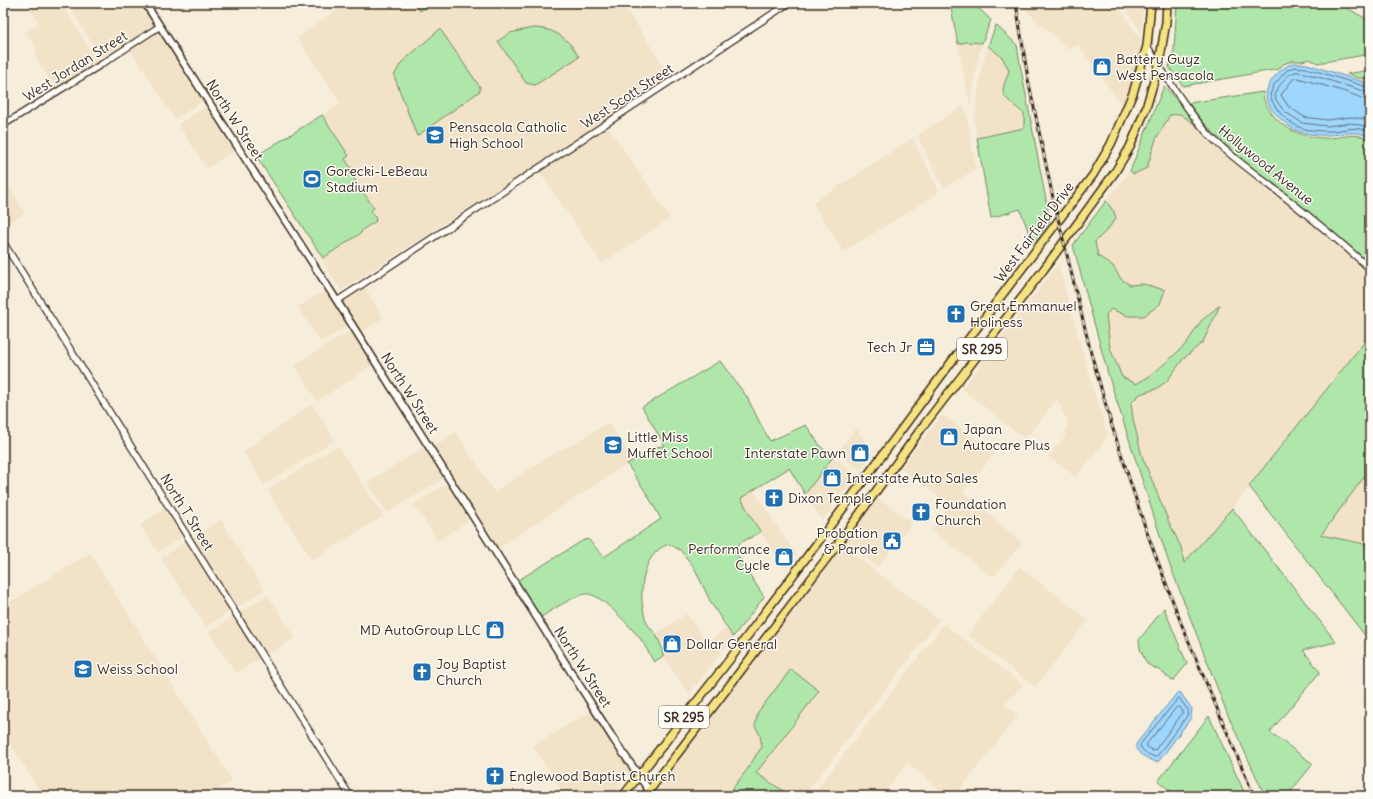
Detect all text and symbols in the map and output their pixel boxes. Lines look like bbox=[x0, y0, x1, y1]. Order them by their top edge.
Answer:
street label: West Jordan Street bbox=[19, 27, 131, 105]
place label: Battery Guyz West Pensacola bbox=[1116, 50, 1214, 84]
shop icon: Battery Guyz West Pensacola bbox=[1091, 56, 1113, 78]
street label: West Scott Street bbox=[577, 59, 677, 133]
street label: North W Street bbox=[202, 76, 268, 164]
place label: Pensacola Catholic High School bbox=[449, 118, 567, 152]
street label: Hollywood Avenue bbox=[1215, 121, 1317, 209]
school or university icon: Pensacola Catholic High School bbox=[424, 124, 446, 146]
place label: Gorecki-LeBeau Stadium bbox=[326, 162, 428, 196]
sports icon: Gorecki-LeBeau Stadium bbox=[301, 168, 323, 190]
street label: West Fairfield Drive bbox=[990, 178, 1078, 286]
place label: Great Emmanuel Holiness bbox=[970, 297, 1077, 331]
church icon: Great Emmanuel Holiness bbox=[945, 303, 967, 325]
office icon: Tech Jr bbox=[915, 336, 937, 358]
place label: Tech Jr bbox=[867, 338, 912, 356]
road number: SR 295 bbox=[957, 338, 1007, 360]
street label: North W Street bbox=[377, 349, 443, 437]
place label: Japan Autocare Plus bbox=[963, 420, 1050, 454]
shop icon: Japan Autocare Plus bbox=[938, 426, 960, 448]
place label: Little Miss Muffet School bbox=[627, 428, 713, 462]
school or university icon: Little Miss Muffet School bbox=[602, 434, 624, 456]
shop icon: Interstate Pawn bbox=[849, 442, 871, 464]
place label: Interstate Pawn bbox=[744, 444, 846, 462]
shop icon: Interstate Auto Sales bbox=[821, 467, 843, 489]
place label: Interstate Auto Sales bbox=[846, 469, 978, 487]
street label: North T Street bbox=[156, 470, 218, 554]
church icon: Dixon Temple bbox=[763, 487, 785, 509]
place label: Dixon Temple bbox=[788, 489, 872, 507]
place label: Foundation Church bbox=[935, 495, 1007, 529]
church icon: Foundation Church bbox=[910, 501, 932, 523]
place label: Probation & Parole bbox=[817, 524, 878, 558]
public building icon: Probation & Parole bbox=[881, 530, 903, 552]
place label: Performance Cycle bbox=[688, 540, 770, 574]
shop icon: Performance Cycle bbox=[773, 546, 795, 568]
shop icon: MD AutoGroup LLC bbox=[484, 619, 506, 641]
place label: MD AutoGroup LLC bbox=[360, 621, 481, 639]
street label: North W Street bbox=[550, 623, 616, 711]
shop icon: Dollar General bbox=[661, 633, 683, 655]
place label: Dollar General bbox=[686, 635, 777, 653]
place label: Joy Baptist Church bbox=[436, 655, 507, 689]
school or university icon: Weiss School bbox=[72, 658, 94, 680]
place label: Weiss School bbox=[97, 660, 178, 678]
church icon: Joy Baptist Church bbox=[411, 661, 433, 683]
road number: SR 295 bbox=[659, 706, 709, 728]
church icon: Englewood Baptist Church bbox=[484, 765, 506, 787]
place label: Englewood Baptist Church bbox=[509, 767, 676, 785]

